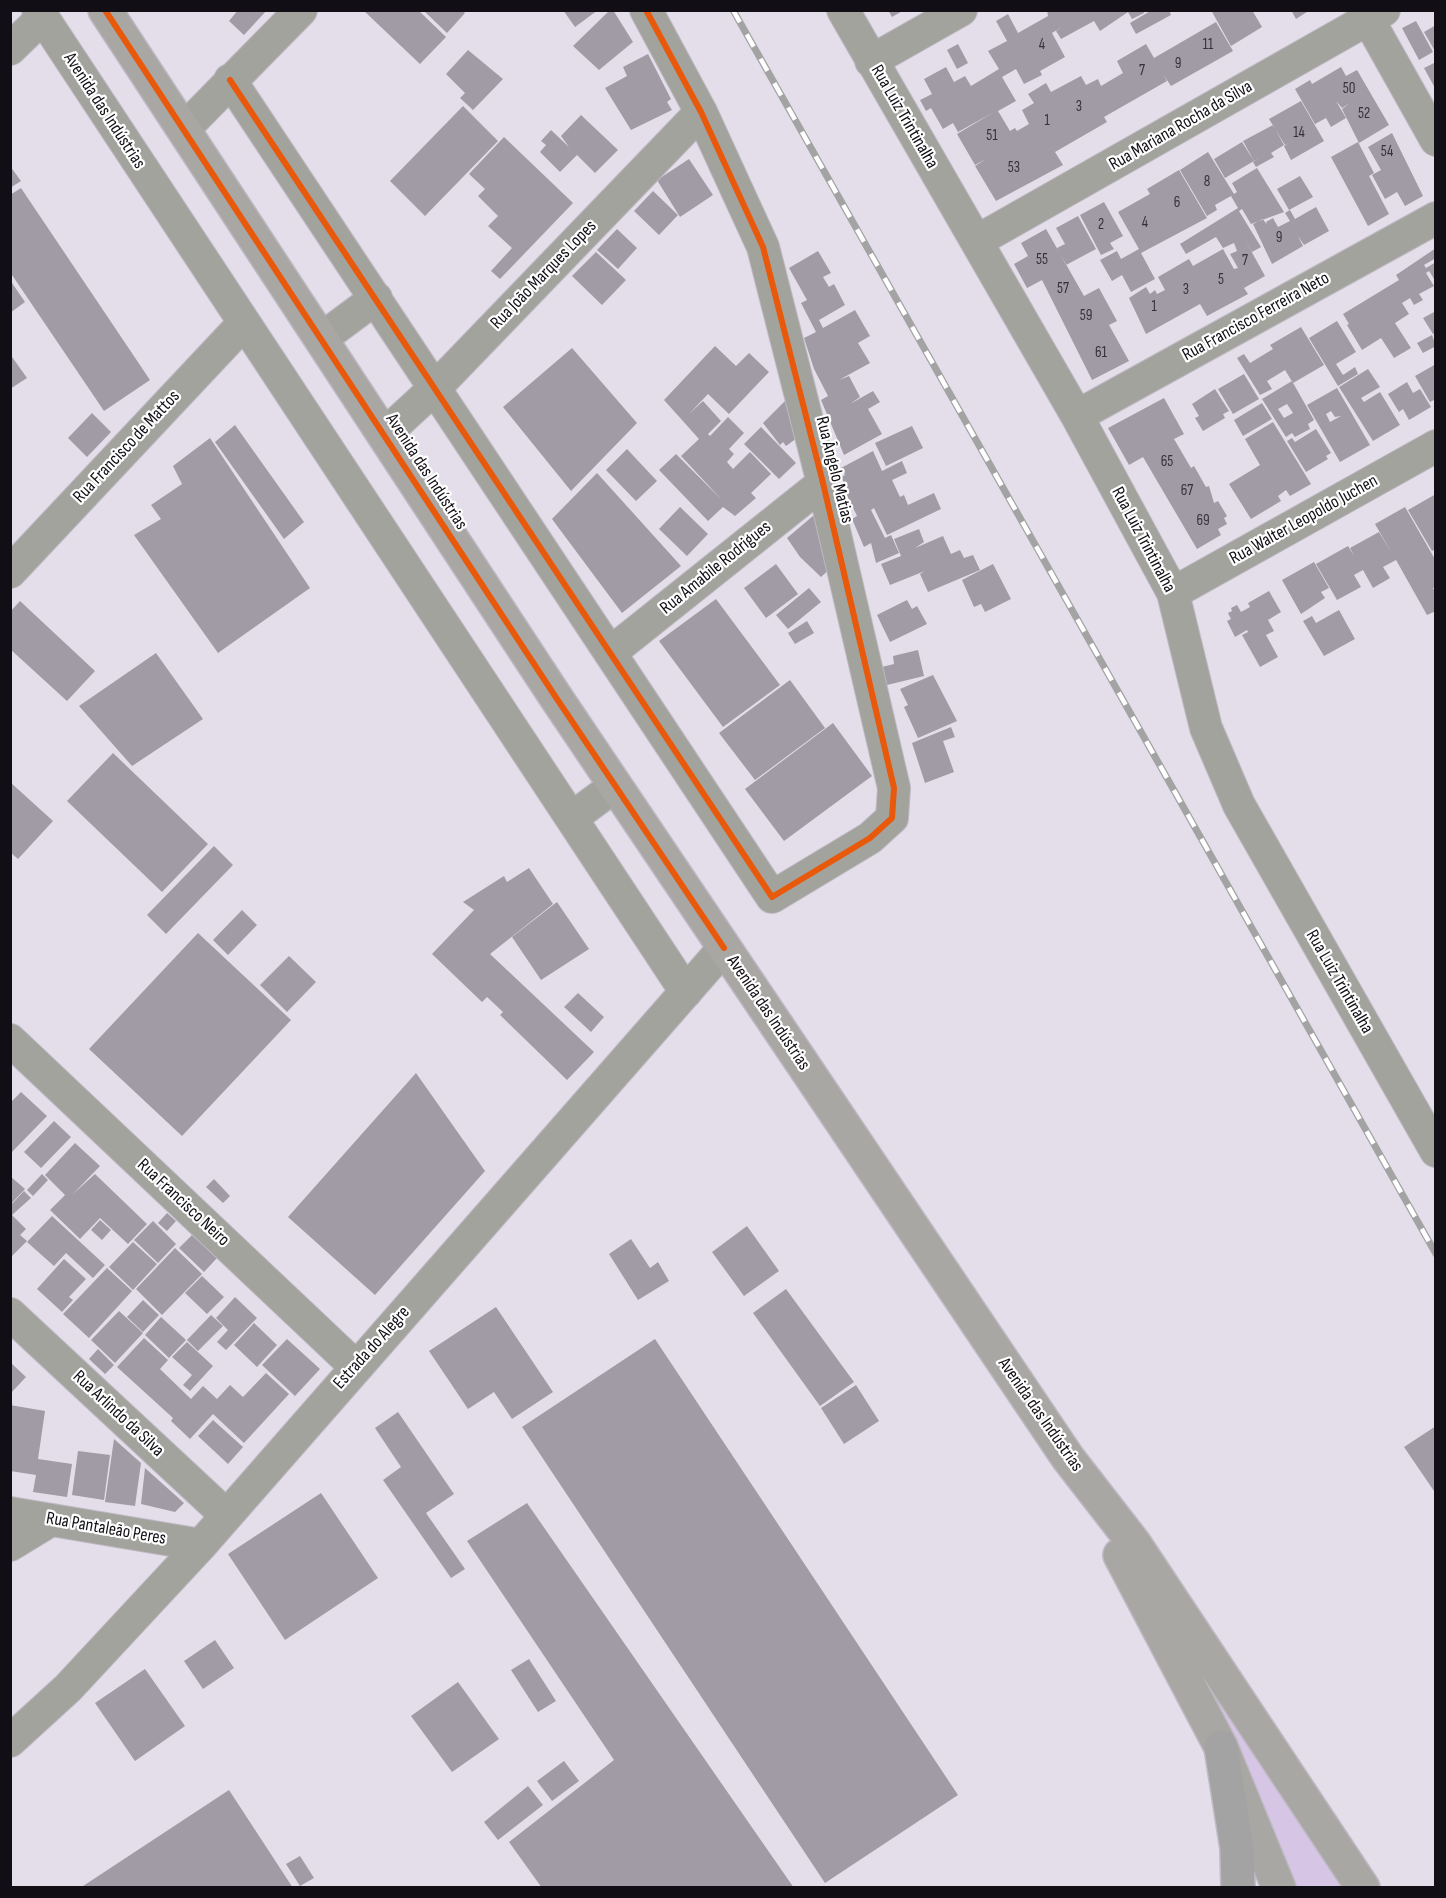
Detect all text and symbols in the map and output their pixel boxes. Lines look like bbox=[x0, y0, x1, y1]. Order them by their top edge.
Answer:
house number: 4 bbox=[1039, 36, 1045, 54]
house number: 11 bbox=[1203, 36, 1213, 54]
street label: Avenida das Indústrias bbox=[58, 49, 150, 173]
house number: 9 bbox=[1175, 55, 1181, 73]
street label: Rua Luiz Trintinalha bbox=[866, 61, 942, 173]
house number: 7 bbox=[1139, 62, 1145, 80]
street label: Rua Mariana Rocha da Silva bbox=[1106, 76, 1256, 176]
house number: 50 bbox=[1343, 80, 1355, 98]
house number: 3 bbox=[1076, 98, 1082, 116]
house number: 52 bbox=[1358, 105, 1370, 123]
house number: 1 bbox=[1044, 112, 1050, 130]
house number: 14 bbox=[1293, 124, 1305, 142]
house number: 51 bbox=[986, 127, 998, 145]
house number: 54 bbox=[1381, 143, 1393, 161]
house number: 53 bbox=[1008, 159, 1020, 177]
house number: 8 bbox=[1204, 173, 1210, 191]
house number: 6 bbox=[1174, 194, 1180, 212]
house number: 4 bbox=[1142, 214, 1148, 232]
street label: Rua João Marques Lopes bbox=[486, 216, 602, 334]
house number: 2 bbox=[1098, 216, 1104, 234]
house number: 9 bbox=[1276, 229, 1282, 247]
house number: 55 bbox=[1036, 251, 1048, 269]
house number: 7 bbox=[1242, 252, 1248, 270]
street label: Rua Francisco Ferreira Neto bbox=[1179, 268, 1333, 366]
house number: 5 bbox=[1218, 271, 1224, 289]
house number: 57 bbox=[1057, 280, 1069, 298]
house number: 3 bbox=[1183, 281, 1189, 299]
house number: 1 bbox=[1151, 298, 1157, 316]
house number: 59 bbox=[1080, 307, 1092, 325]
house number: 61 bbox=[1095, 344, 1107, 362]
street label: Rua Francisco de Mattos bbox=[69, 386, 185, 508]
street label: Avenida das Indústrias bbox=[380, 410, 472, 534]
street label: Rua Ângelo Matias bbox=[810, 414, 858, 526]
house number: 65 bbox=[1161, 453, 1173, 471]
street label: Rua Walter Leopoldo Juchen bbox=[1226, 470, 1382, 570]
house number: 67 bbox=[1181, 482, 1193, 500]
street label: Rua Luiz Trintinalha bbox=[1106, 484, 1180, 596]
house number: 69 bbox=[1196, 512, 1210, 530]
street label: Rua Amabile Rodrigues bbox=[656, 517, 776, 619]
street label: Rua Luiz Trintinalha bbox=[1301, 926, 1377, 1038]
street label: Avenida das Indústrias bbox=[722, 951, 814, 1075]
street label: Rua Francisco Neiro bbox=[132, 1155, 234, 1251]
street label: Estrada do Alegre bbox=[329, 1302, 415, 1394]
street label: Avenida das Indústrias bbox=[993, 1354, 1087, 1476]
street label: Rua Arlindo da Silva bbox=[68, 1366, 168, 1462]
street label: Rua Pantaleão Peres bbox=[44, 1508, 168, 1550]

